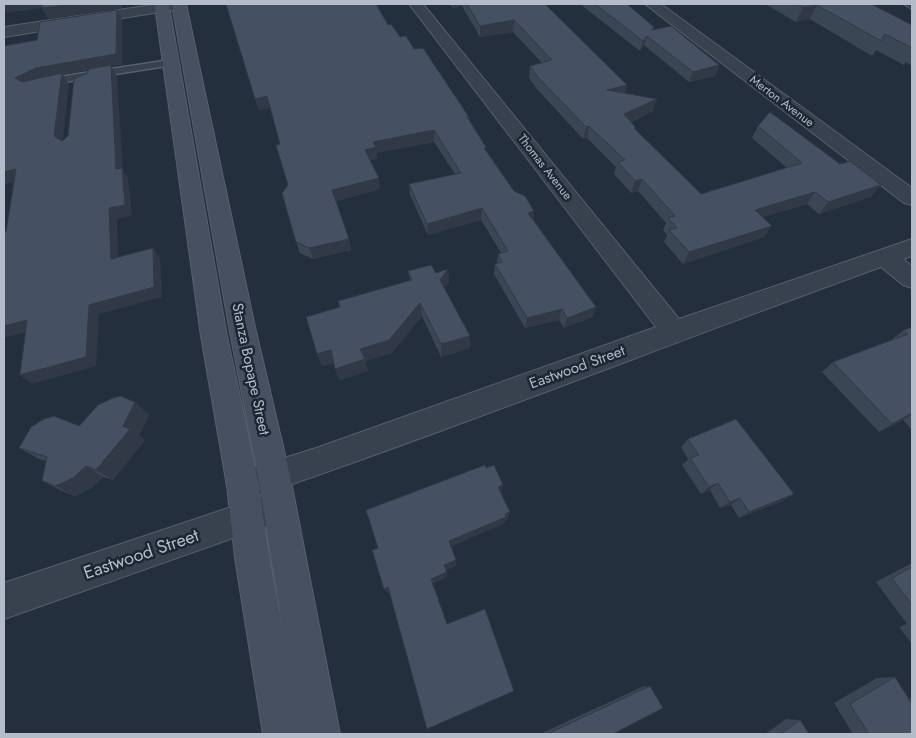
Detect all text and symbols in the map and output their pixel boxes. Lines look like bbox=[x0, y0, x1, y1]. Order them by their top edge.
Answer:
street label: Merton Avenue bbox=[746, 71, 818, 131]
street label: Thomas Avenue bbox=[513, 130, 577, 204]
street label: Stanza Bopape Street bbox=[226, 301, 276, 437]
street label: Eastwood Street bbox=[526, 339, 628, 394]
street label: Eastwood Street bbox=[80, 522, 203, 586]

